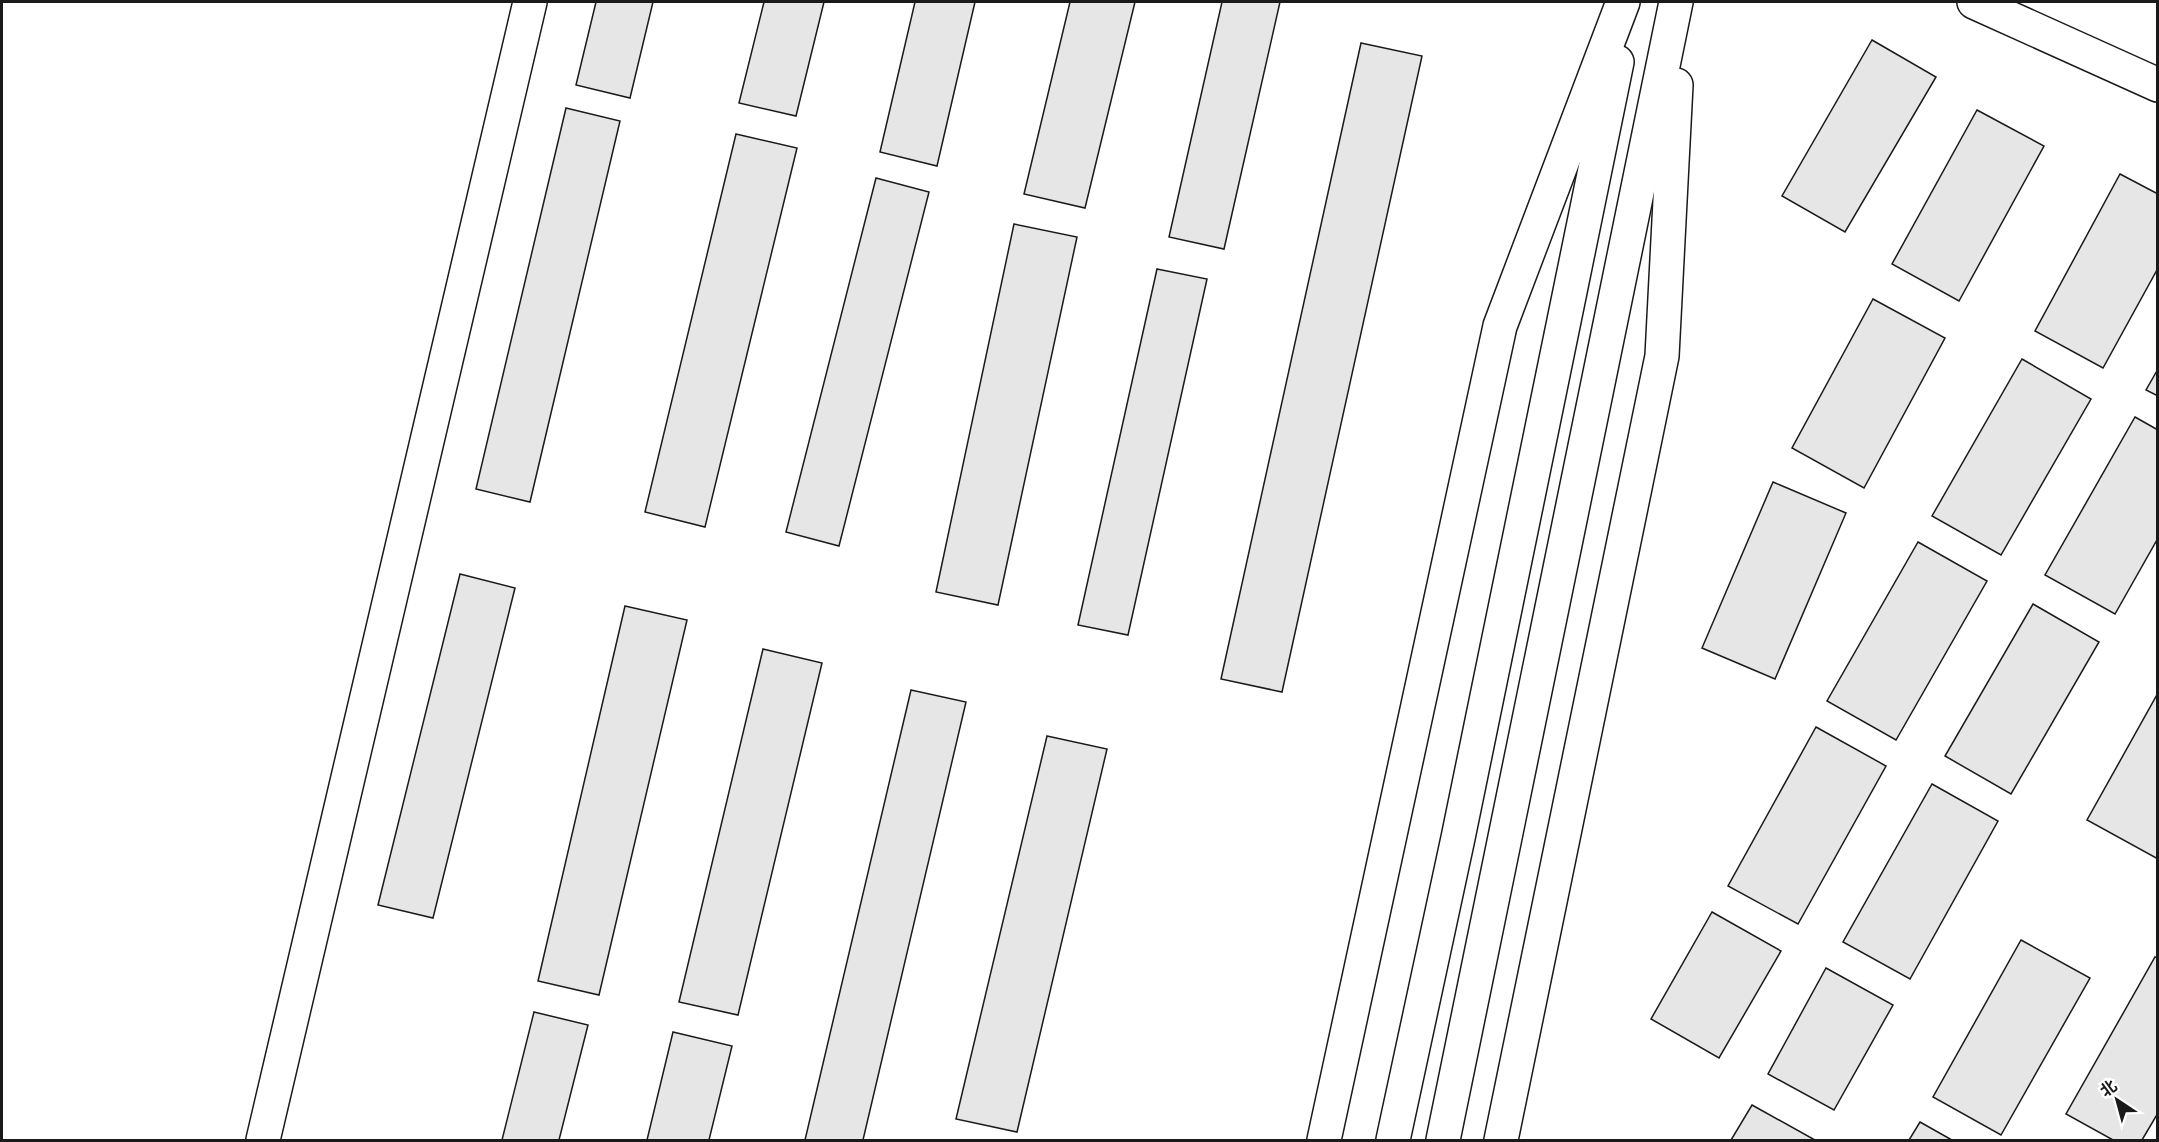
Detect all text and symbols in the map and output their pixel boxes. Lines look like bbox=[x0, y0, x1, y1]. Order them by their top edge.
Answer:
north arrow bbox=[2087, 1070, 2147, 1130]
text: 北 bbox=[2095, 1074, 2122, 1102]

